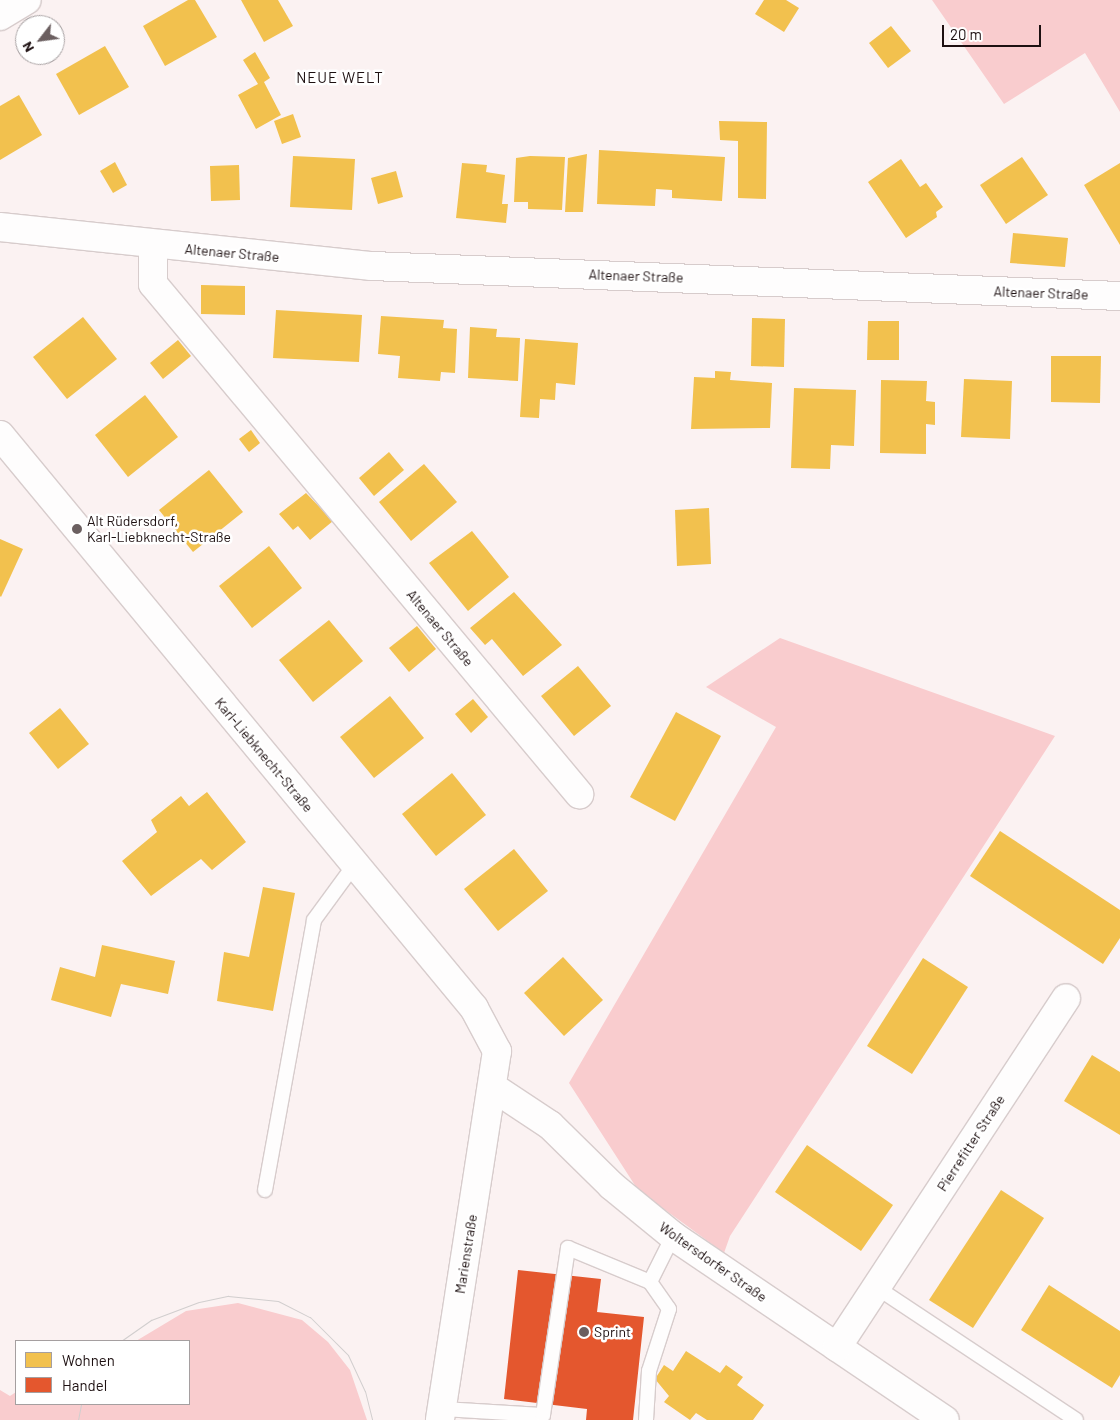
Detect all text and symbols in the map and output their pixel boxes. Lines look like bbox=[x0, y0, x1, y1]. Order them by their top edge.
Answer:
north arrow bbox=[15, 15, 65, 65]
scale bar bbox=[945, 15, 1044, 47]
text: 20 m bbox=[950, 25, 982, 43]
text: N bbox=[18, 39, 37, 56]
district label: NEUE WELT bbox=[295, 69, 385, 87]
street label: Altenaer Straße bbox=[184, 240, 280, 266]
street label: Altenaer Straße bbox=[588, 266, 684, 286]
street label: Altenaer Straße bbox=[993, 283, 1089, 303]
place label: Alt Rüdersdorf, Karl-Liebknecht-Straße bbox=[87, 513, 231, 546]
marker: Alt Rüdersdorf, Karl-Liebknecht-Straße bbox=[71, 523, 83, 535]
street label: Altenaer Straße bbox=[403, 586, 477, 670]
street label: Karl-Liebknecht-Straße bbox=[211, 694, 317, 816]
street label: Pierrefitter Straße bbox=[934, 1092, 1008, 1194]
street label: Marienstraße bbox=[451, 1213, 481, 1295]
street label: Woltersdorfer Straße bbox=[656, 1219, 770, 1305]
place label: Sprint bbox=[594, 1324, 631, 1340]
marker: Sprint bbox=[578, 1326, 590, 1338]
legend bbox=[15, 1340, 190, 1405]
text: Wohnen bbox=[62, 1351, 115, 1369]
text: Handel bbox=[62, 1376, 107, 1394]

